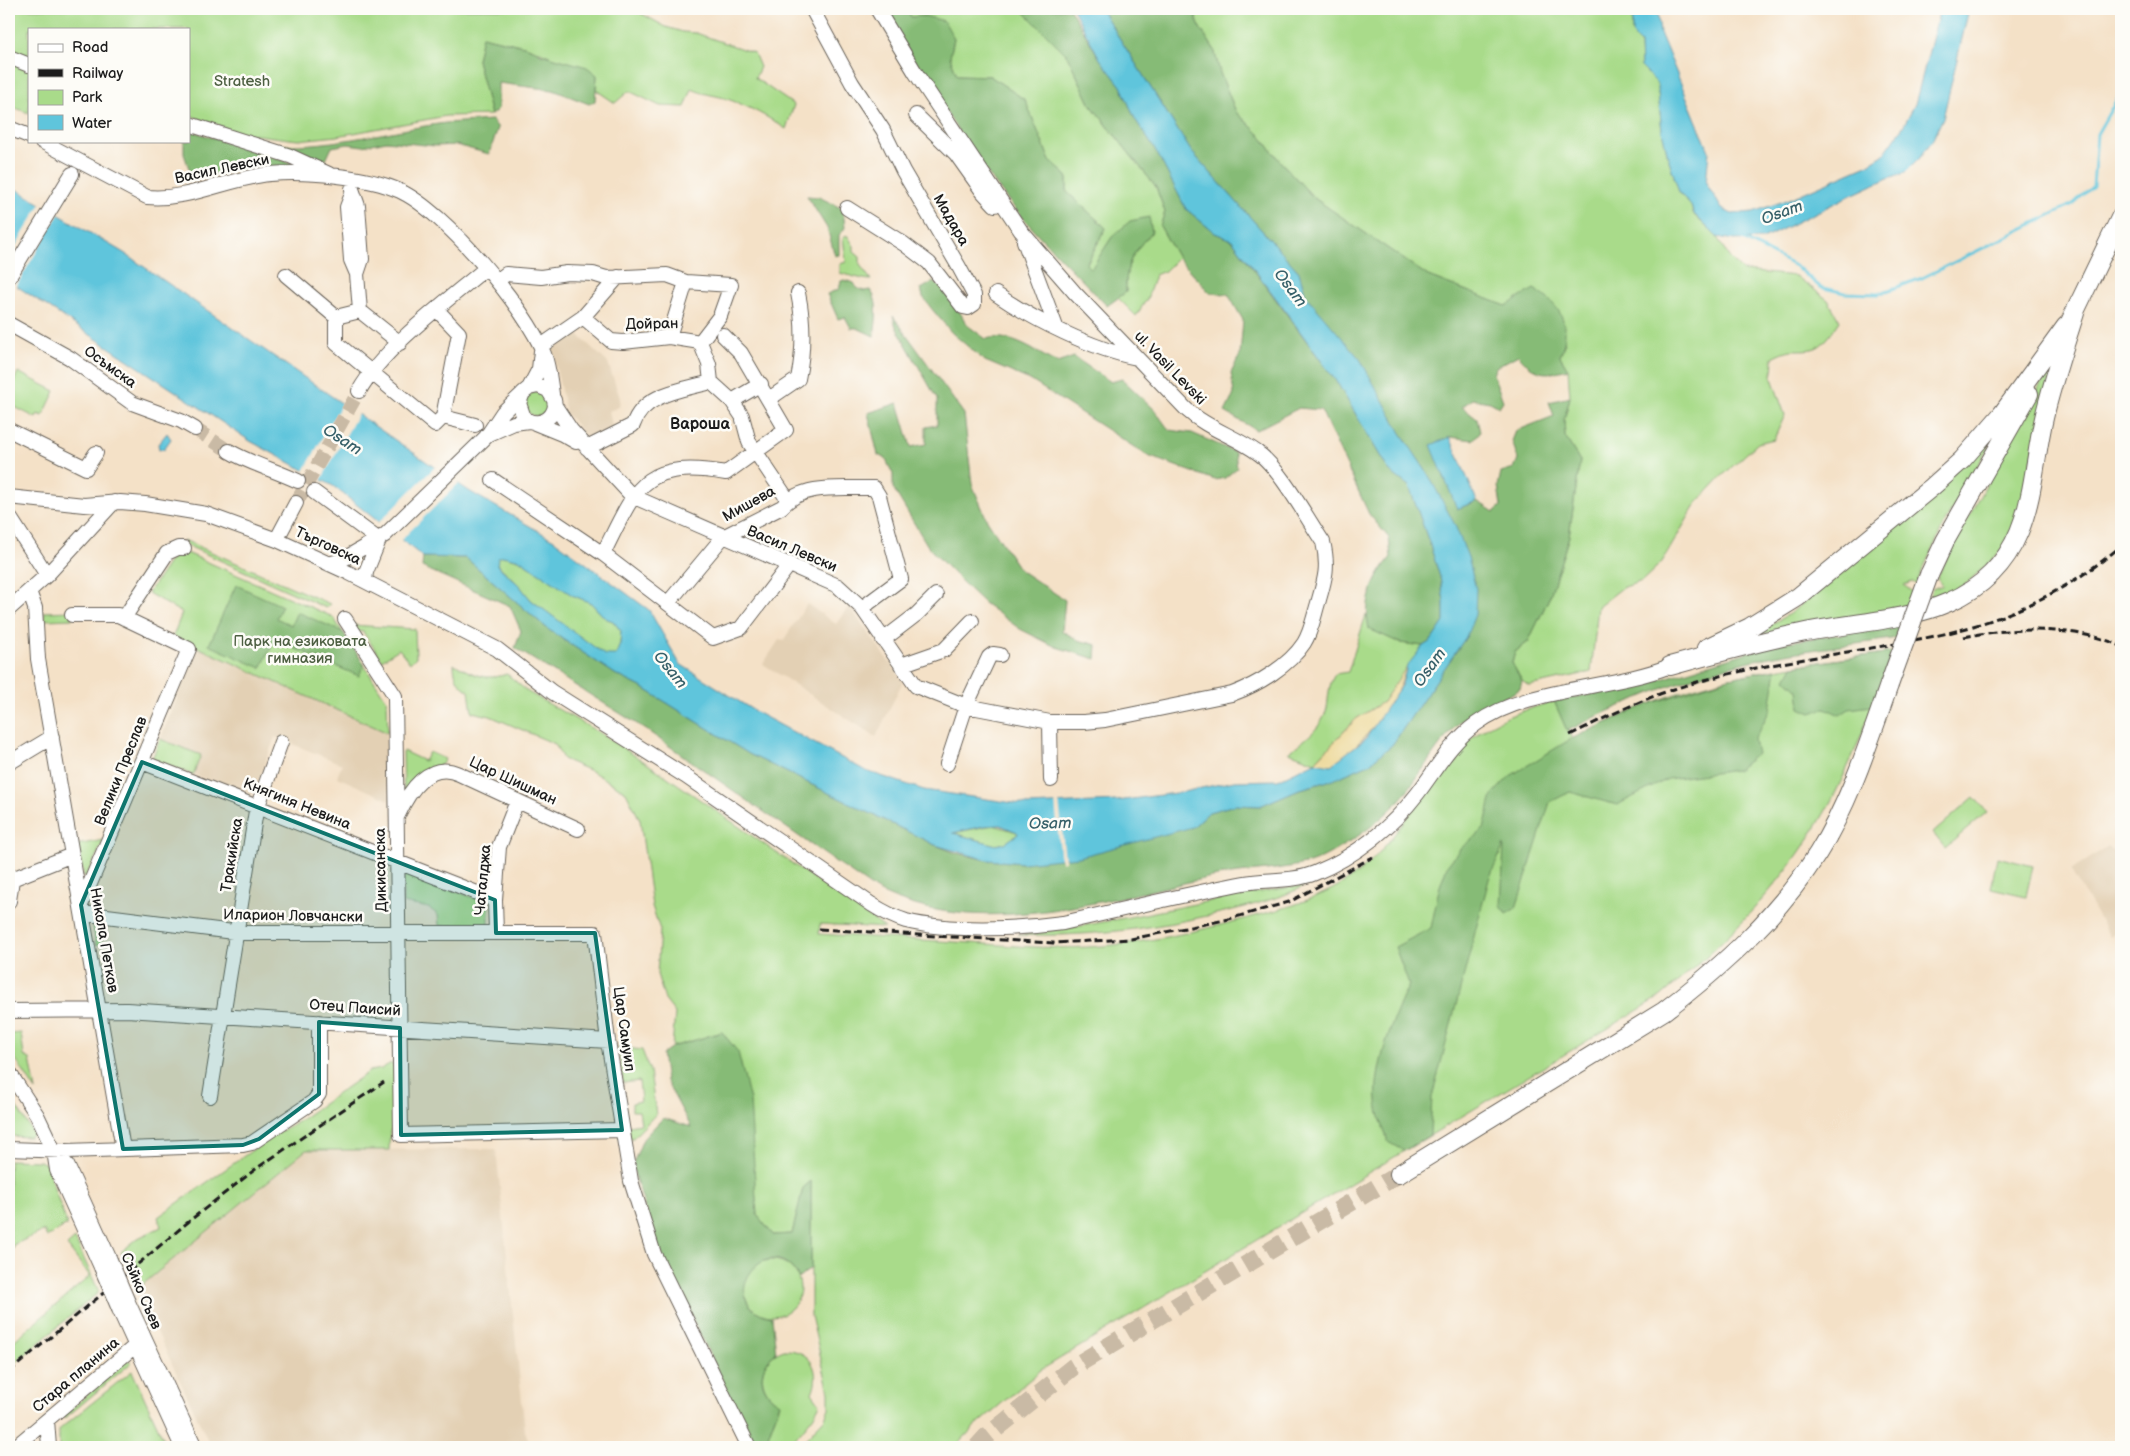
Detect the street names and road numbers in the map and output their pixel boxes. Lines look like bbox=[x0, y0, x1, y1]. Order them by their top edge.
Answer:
street label: Васил Левски bbox=[173, 150, 271, 188]
street label: Мадара bbox=[929, 191, 973, 249]
street label: Дойран bbox=[625, 314, 679, 334]
street label: ul. Vasil Levski bbox=[1130, 327, 1210, 409]
street label: Осъмска bbox=[80, 342, 140, 393]
street label: Мишева bbox=[719, 482, 779, 526]
street label: Васил Левски bbox=[744, 521, 840, 577]
street label: Търговска bbox=[292, 522, 364, 570]
street label: Велики Преслав bbox=[90, 714, 152, 828]
street label: Цар Шишман bbox=[466, 752, 560, 810]
street label: Княгиня Невина bbox=[240, 774, 354, 834]
street label: Тракийска bbox=[217, 816, 247, 893]
street label: Дикисанска bbox=[371, 828, 391, 912]
street label: Чаталджа bbox=[470, 844, 496, 916]
street label: Никола Петков bbox=[85, 886, 123, 994]
street label: Иларион Ловчански bbox=[223, 905, 363, 927]
street label: Цар Самуил bbox=[609, 985, 639, 1073]
street label: Отец Паисий bbox=[309, 995, 401, 1021]
street label: Съйко Съев bbox=[116, 1250, 166, 1332]
street label: Стара планина bbox=[29, 1333, 123, 1417]

